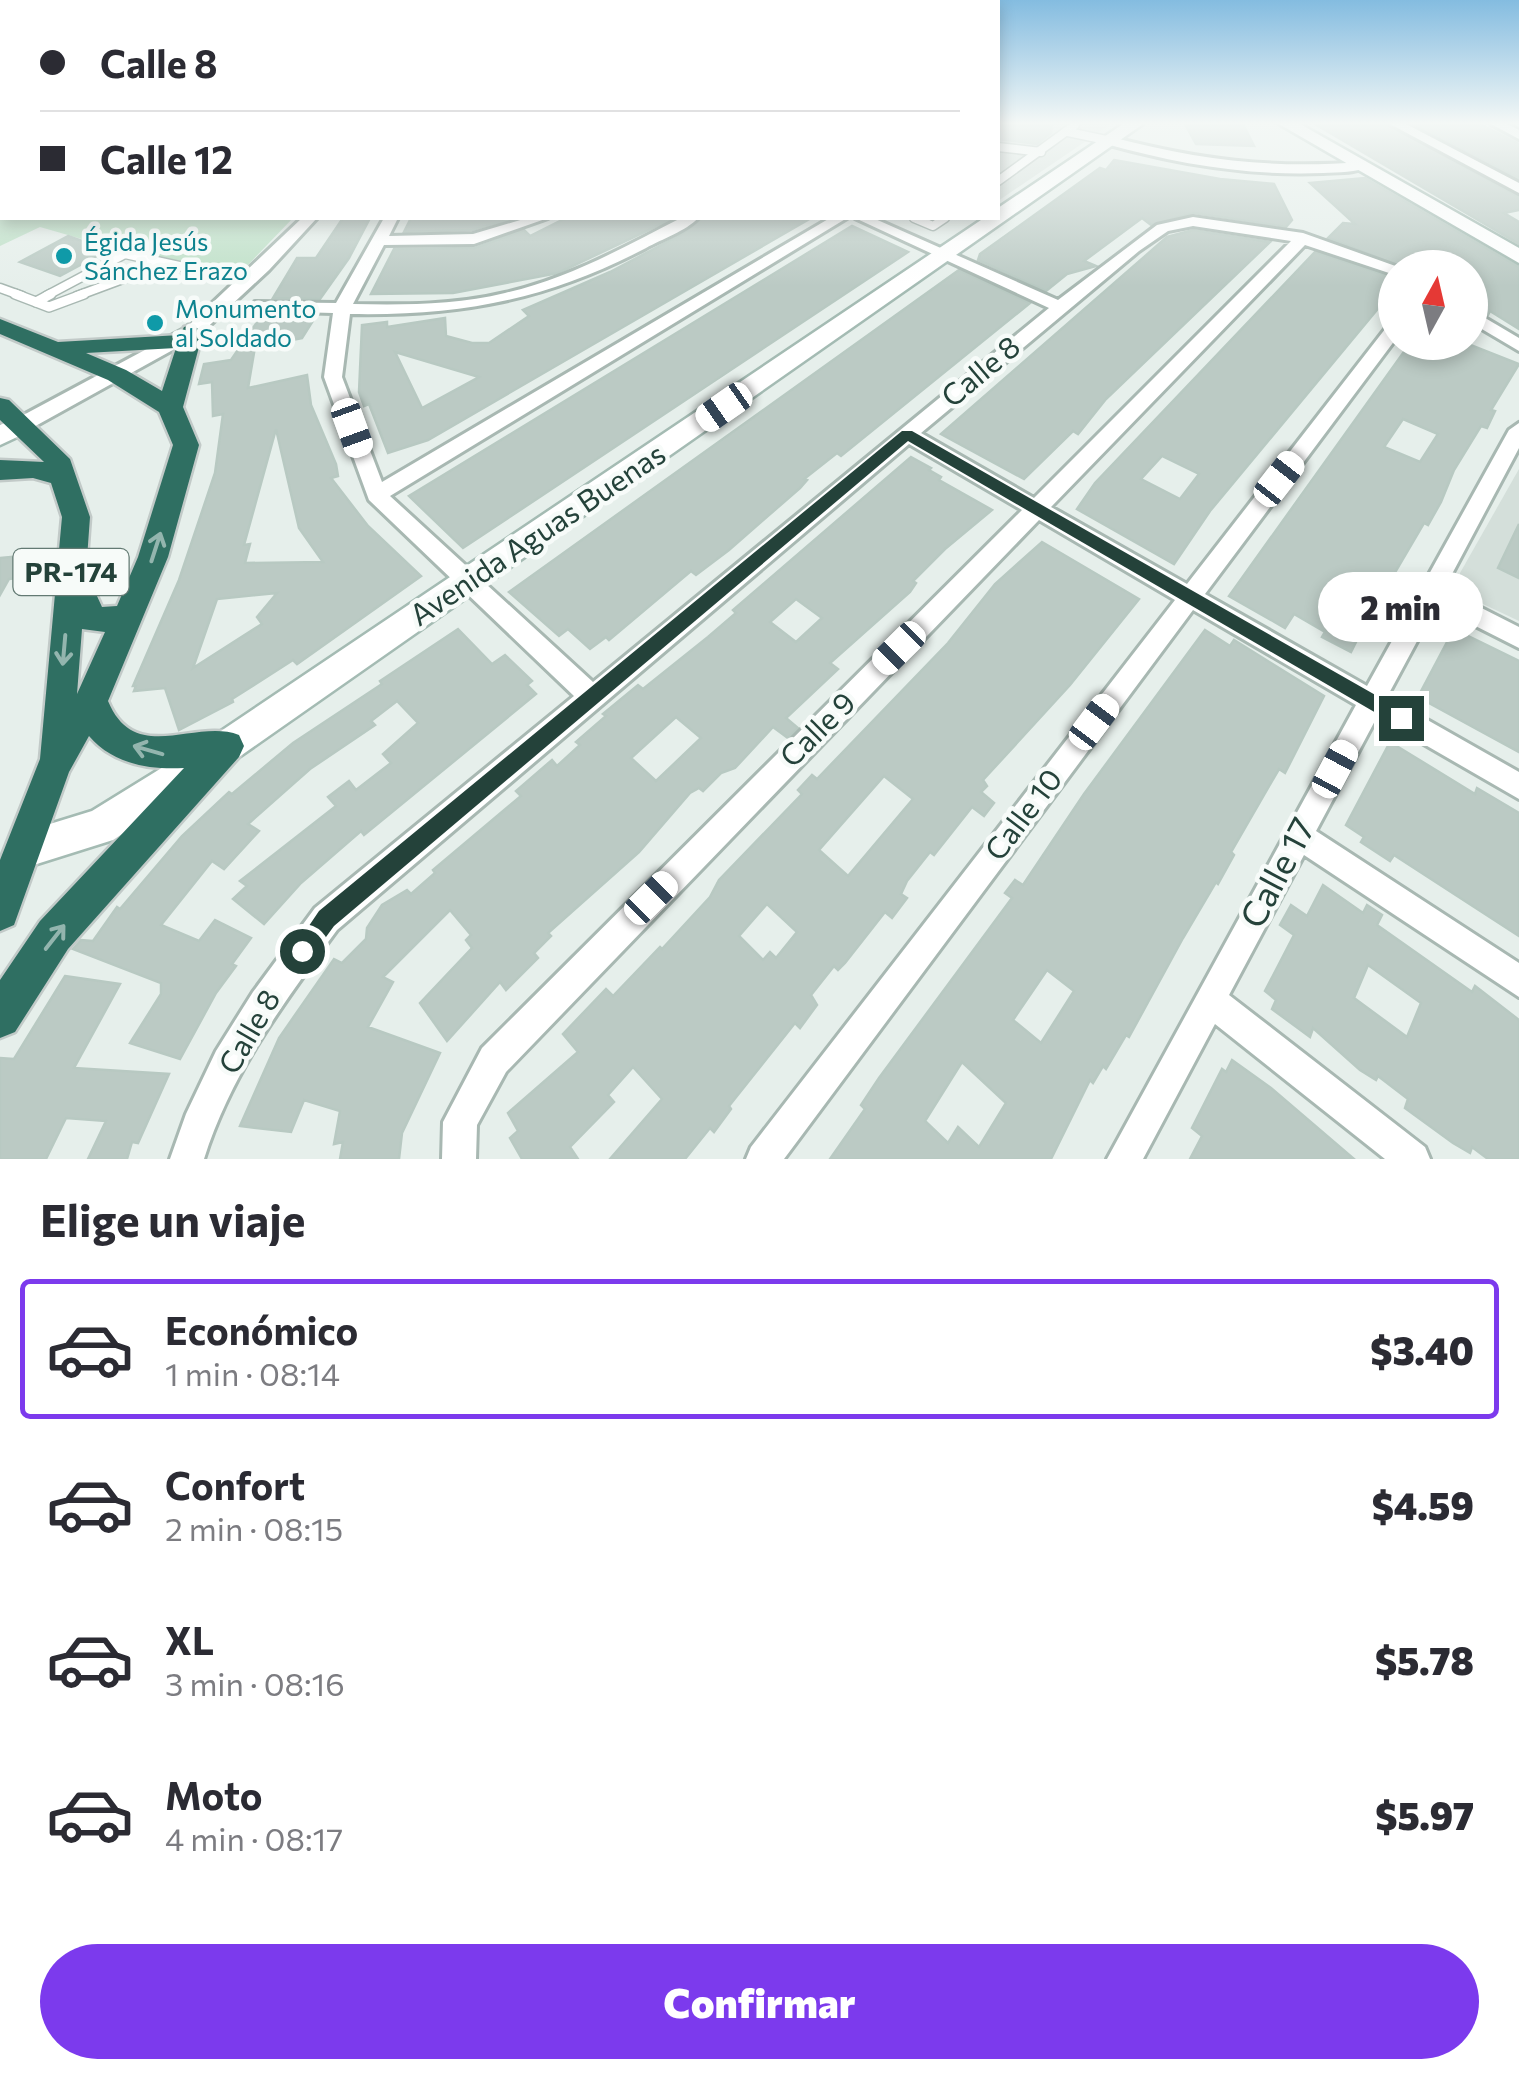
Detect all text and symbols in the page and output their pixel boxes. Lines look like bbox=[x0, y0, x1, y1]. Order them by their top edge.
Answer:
text: Calle 8 bbox=[100, 39, 217, 86]
text: Calle 12 bbox=[100, 135, 233, 182]
place label: Égida Jesús Sánchez Erazo bbox=[84, 226, 248, 285]
marker: Égida Jesús Sánchez Erazo bbox=[53, 245, 75, 267]
north arrow bbox=[1378, 250, 1488, 360]
map controls bbox=[1378, 250, 1488, 360]
place label: Monumento al Soldado bbox=[175, 293, 316, 352]
marker: Monumento al Soldado bbox=[144, 312, 166, 334]
street label: Calle 8 bbox=[933, 327, 1026, 414]
car bbox=[691, 378, 757, 436]
car bbox=[328, 395, 376, 461]
street label: Avenida Aguas Buenas bbox=[402, 434, 672, 632]
car bbox=[1249, 446, 1309, 512]
one-way arrow bbox=[148, 531, 166, 563]
road number: PR-174 bbox=[13, 549, 128, 595]
callout: 2 min bbox=[1318, 573, 1484, 643]
text: 2 min bbox=[1360, 587, 1441, 627]
car bbox=[867, 616, 931, 680]
one-way arrow bbox=[55, 633, 74, 665]
street label: Calle 9 bbox=[771, 683, 862, 774]
car bbox=[1064, 689, 1124, 755]
route end bbox=[1379, 696, 1424, 741]
car bbox=[1308, 735, 1362, 803]
one-way arrow bbox=[133, 740, 165, 758]
street label: Calle 10 bbox=[975, 760, 1069, 867]
street label: Calle 17 bbox=[1229, 809, 1323, 934]
car bbox=[619, 866, 683, 930]
one-way arrow bbox=[44, 924, 65, 951]
route start bbox=[280, 929, 325, 974]
street label: Calle 8 bbox=[209, 982, 287, 1080]
text: Elige un viaje bbox=[40, 1191, 305, 1246]
icon: car bbox=[45, 1304, 135, 1394]
text: Económico bbox=[165, 1306, 358, 1353]
text: $3.40 bbox=[1370, 1326, 1474, 1373]
text: 1 min · 08:14 bbox=[165, 1353, 340, 1393]
icon: car bbox=[45, 1459, 135, 1549]
text: Confort bbox=[165, 1461, 305, 1508]
text: $4.59 bbox=[1372, 1481, 1474, 1528]
text: 2 min · 08:15 bbox=[165, 1508, 343, 1548]
icon: car bbox=[45, 1614, 135, 1704]
text: XL bbox=[165, 1616, 214, 1663]
text: $5.78 bbox=[1375, 1636, 1474, 1683]
text: 3 min · 08:16 bbox=[165, 1663, 345, 1703]
icon: car bbox=[45, 1769, 135, 1859]
text: Moto bbox=[165, 1771, 263, 1818]
text: $5.97 bbox=[1375, 1791, 1474, 1838]
text: 4 min · 08:17 bbox=[165, 1818, 343, 1858]
button: Confirmar bbox=[40, 1944, 1479, 2059]

